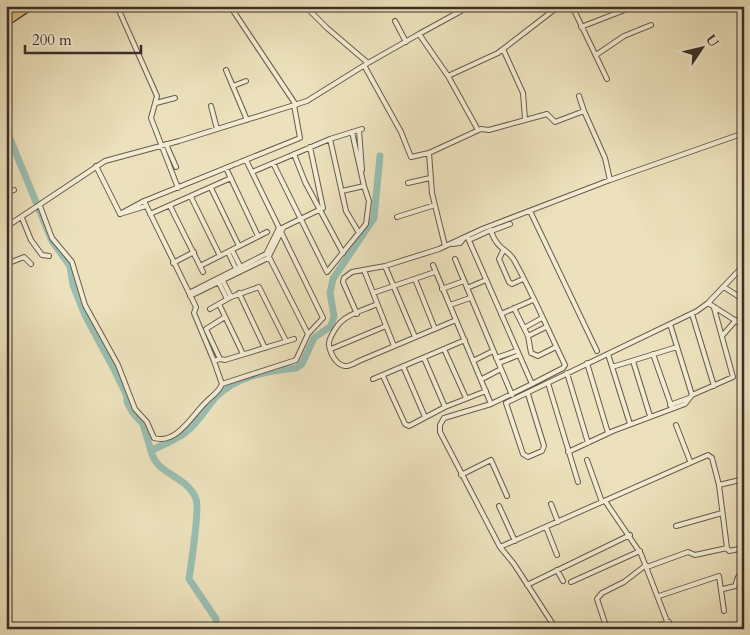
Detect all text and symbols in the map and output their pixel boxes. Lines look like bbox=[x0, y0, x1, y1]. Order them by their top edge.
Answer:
scale bar bbox=[25, 22, 141, 54]
north arrow bbox=[678, 22, 728, 72]
text: 200 m bbox=[32, 30, 72, 50]
text: U bbox=[701, 31, 724, 51]

